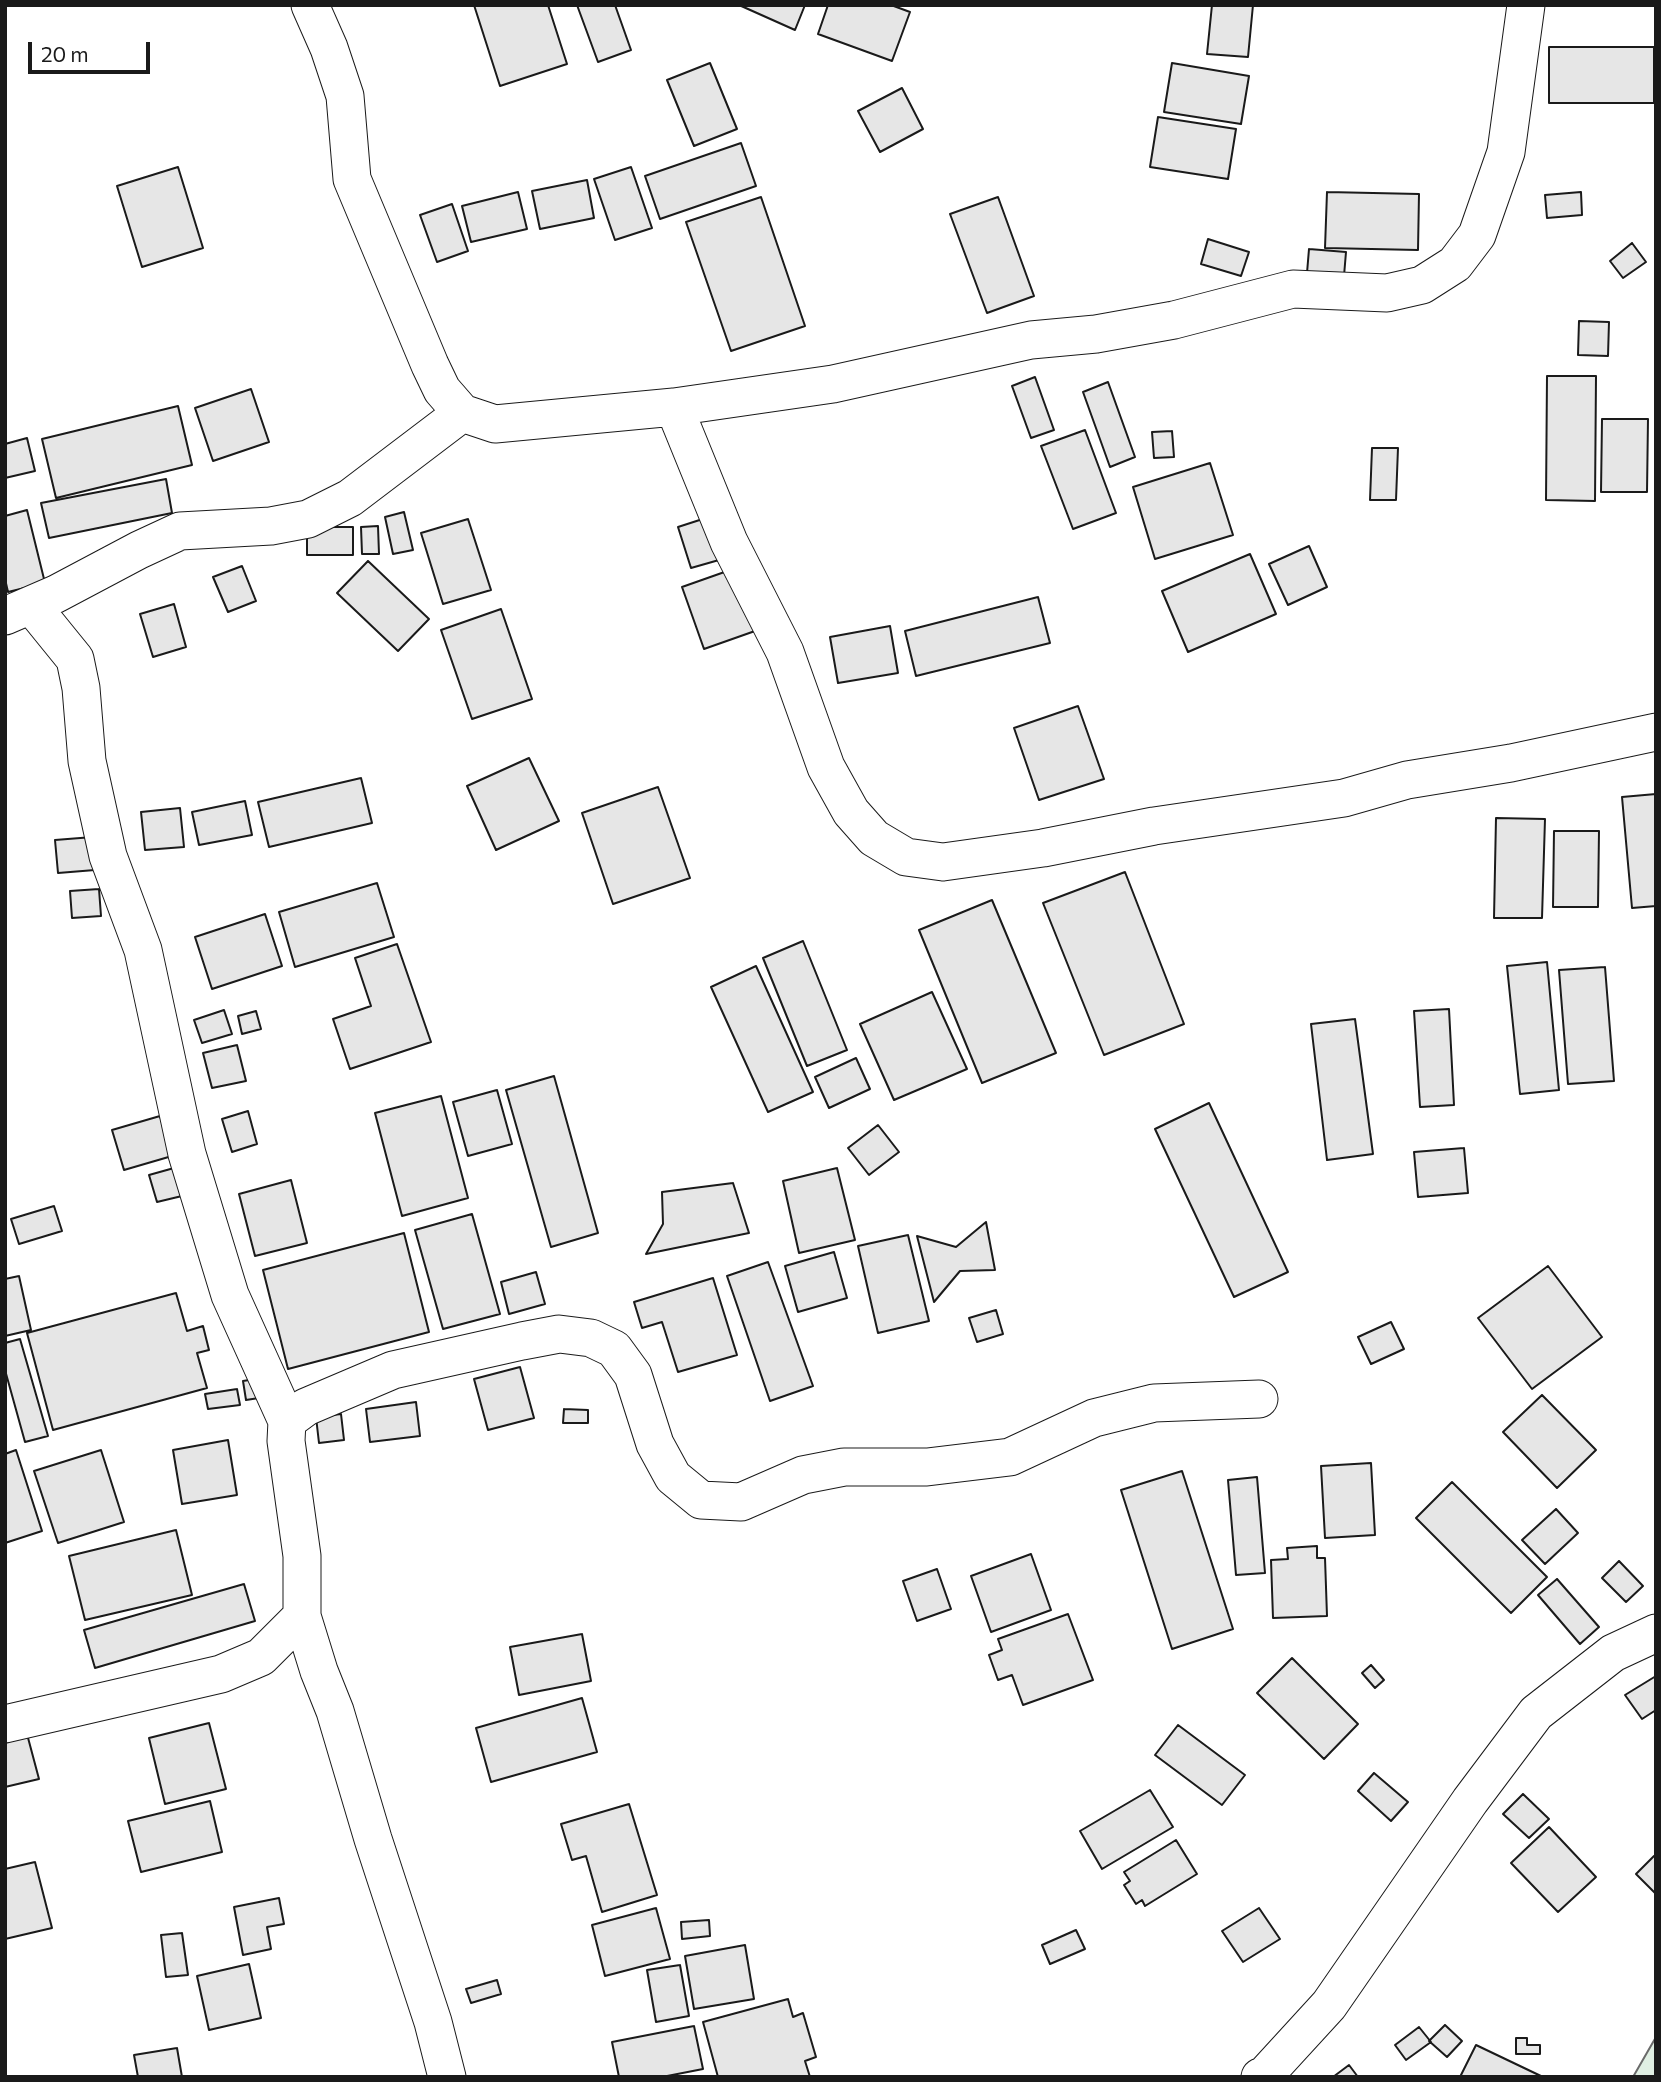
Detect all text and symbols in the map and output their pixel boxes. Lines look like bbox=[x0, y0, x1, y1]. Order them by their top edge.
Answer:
scale bar bbox=[32, 28, 154, 72]
text: 20 m bbox=[41, 41, 89, 66]

